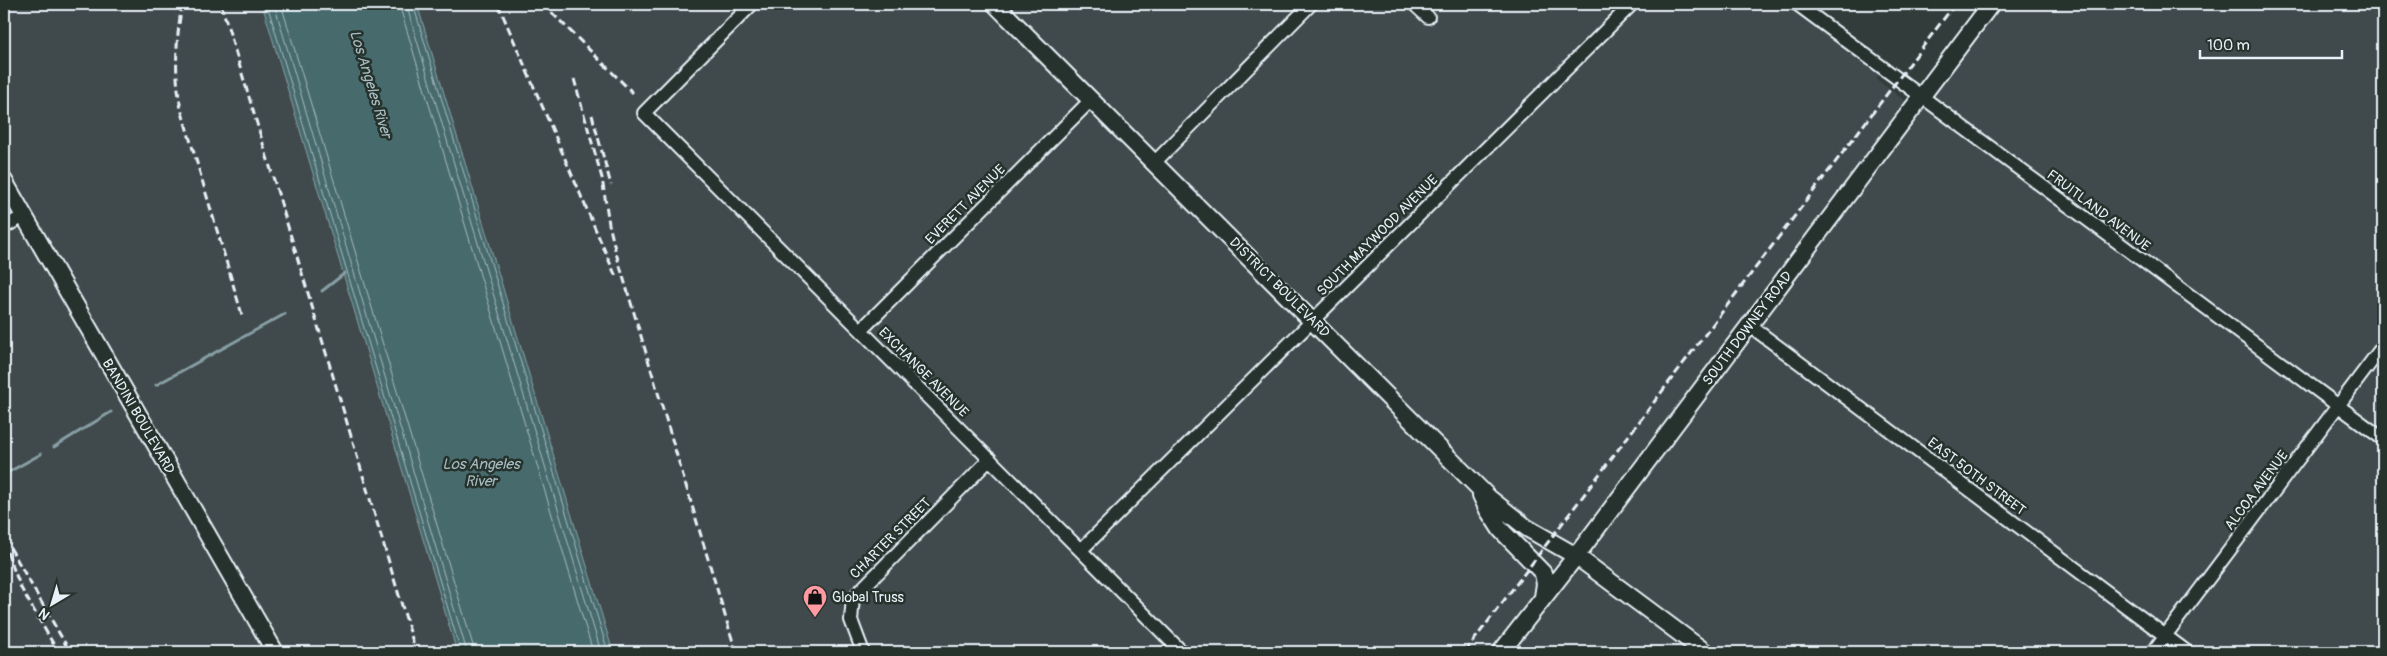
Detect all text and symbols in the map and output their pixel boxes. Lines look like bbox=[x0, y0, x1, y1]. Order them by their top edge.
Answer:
water label: Los Angeles River bbox=[345, 28, 396, 142]
scale bar bbox=[2200, 28, 2342, 60]
text: 100 m bbox=[2207, 36, 2250, 55]
street label: EVERETT AVENUE bbox=[922, 161, 1009, 248]
street label: FRUITLAND AVENUE bbox=[2044, 166, 2154, 255]
street label: SOUTH MAYWOOD AVENUE bbox=[1313, 171, 1441, 299]
street label: DISTRICT BOULEVARD bbox=[1226, 234, 1333, 341]
street label: SOUTH DOWNEY ROAD bbox=[1699, 268, 1796, 389]
street label: EXCHANGE AVENUE bbox=[875, 324, 972, 421]
street label: BANDINI BOULEVARD bbox=[99, 356, 179, 477]
street label: EAST 50TH STREET bbox=[1924, 434, 2029, 519]
street label: ALCOA AVENUE bbox=[2221, 447, 2292, 533]
water label: Los Angeles River bbox=[442, 455, 522, 491]
street label: CHARTER STREET bbox=[846, 494, 934, 582]
north arrow bbox=[28, 578, 78, 628]
shop icon: Global Truss bbox=[802, 584, 828, 618]
place label: Global Truss bbox=[832, 589, 904, 606]
text: N bbox=[35, 604, 53, 623]

